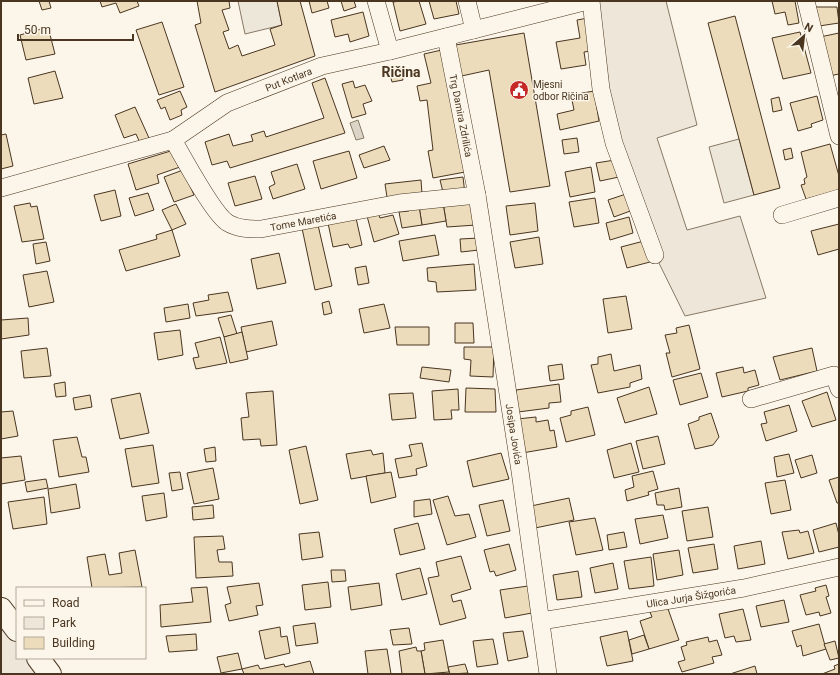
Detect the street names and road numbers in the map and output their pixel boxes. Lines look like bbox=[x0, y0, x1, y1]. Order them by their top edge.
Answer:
street label: Put Kotlara bbox=[264, 65, 313, 93]
street label: Trg Damira Zdrilića bbox=[448, 73, 475, 158]
street label: Tome Maretića bbox=[269, 209, 337, 233]
street label: Josipa Jovića bbox=[504, 403, 524, 465]
street label: Ulica Jurja Šižgorića bbox=[646, 584, 737, 609]

